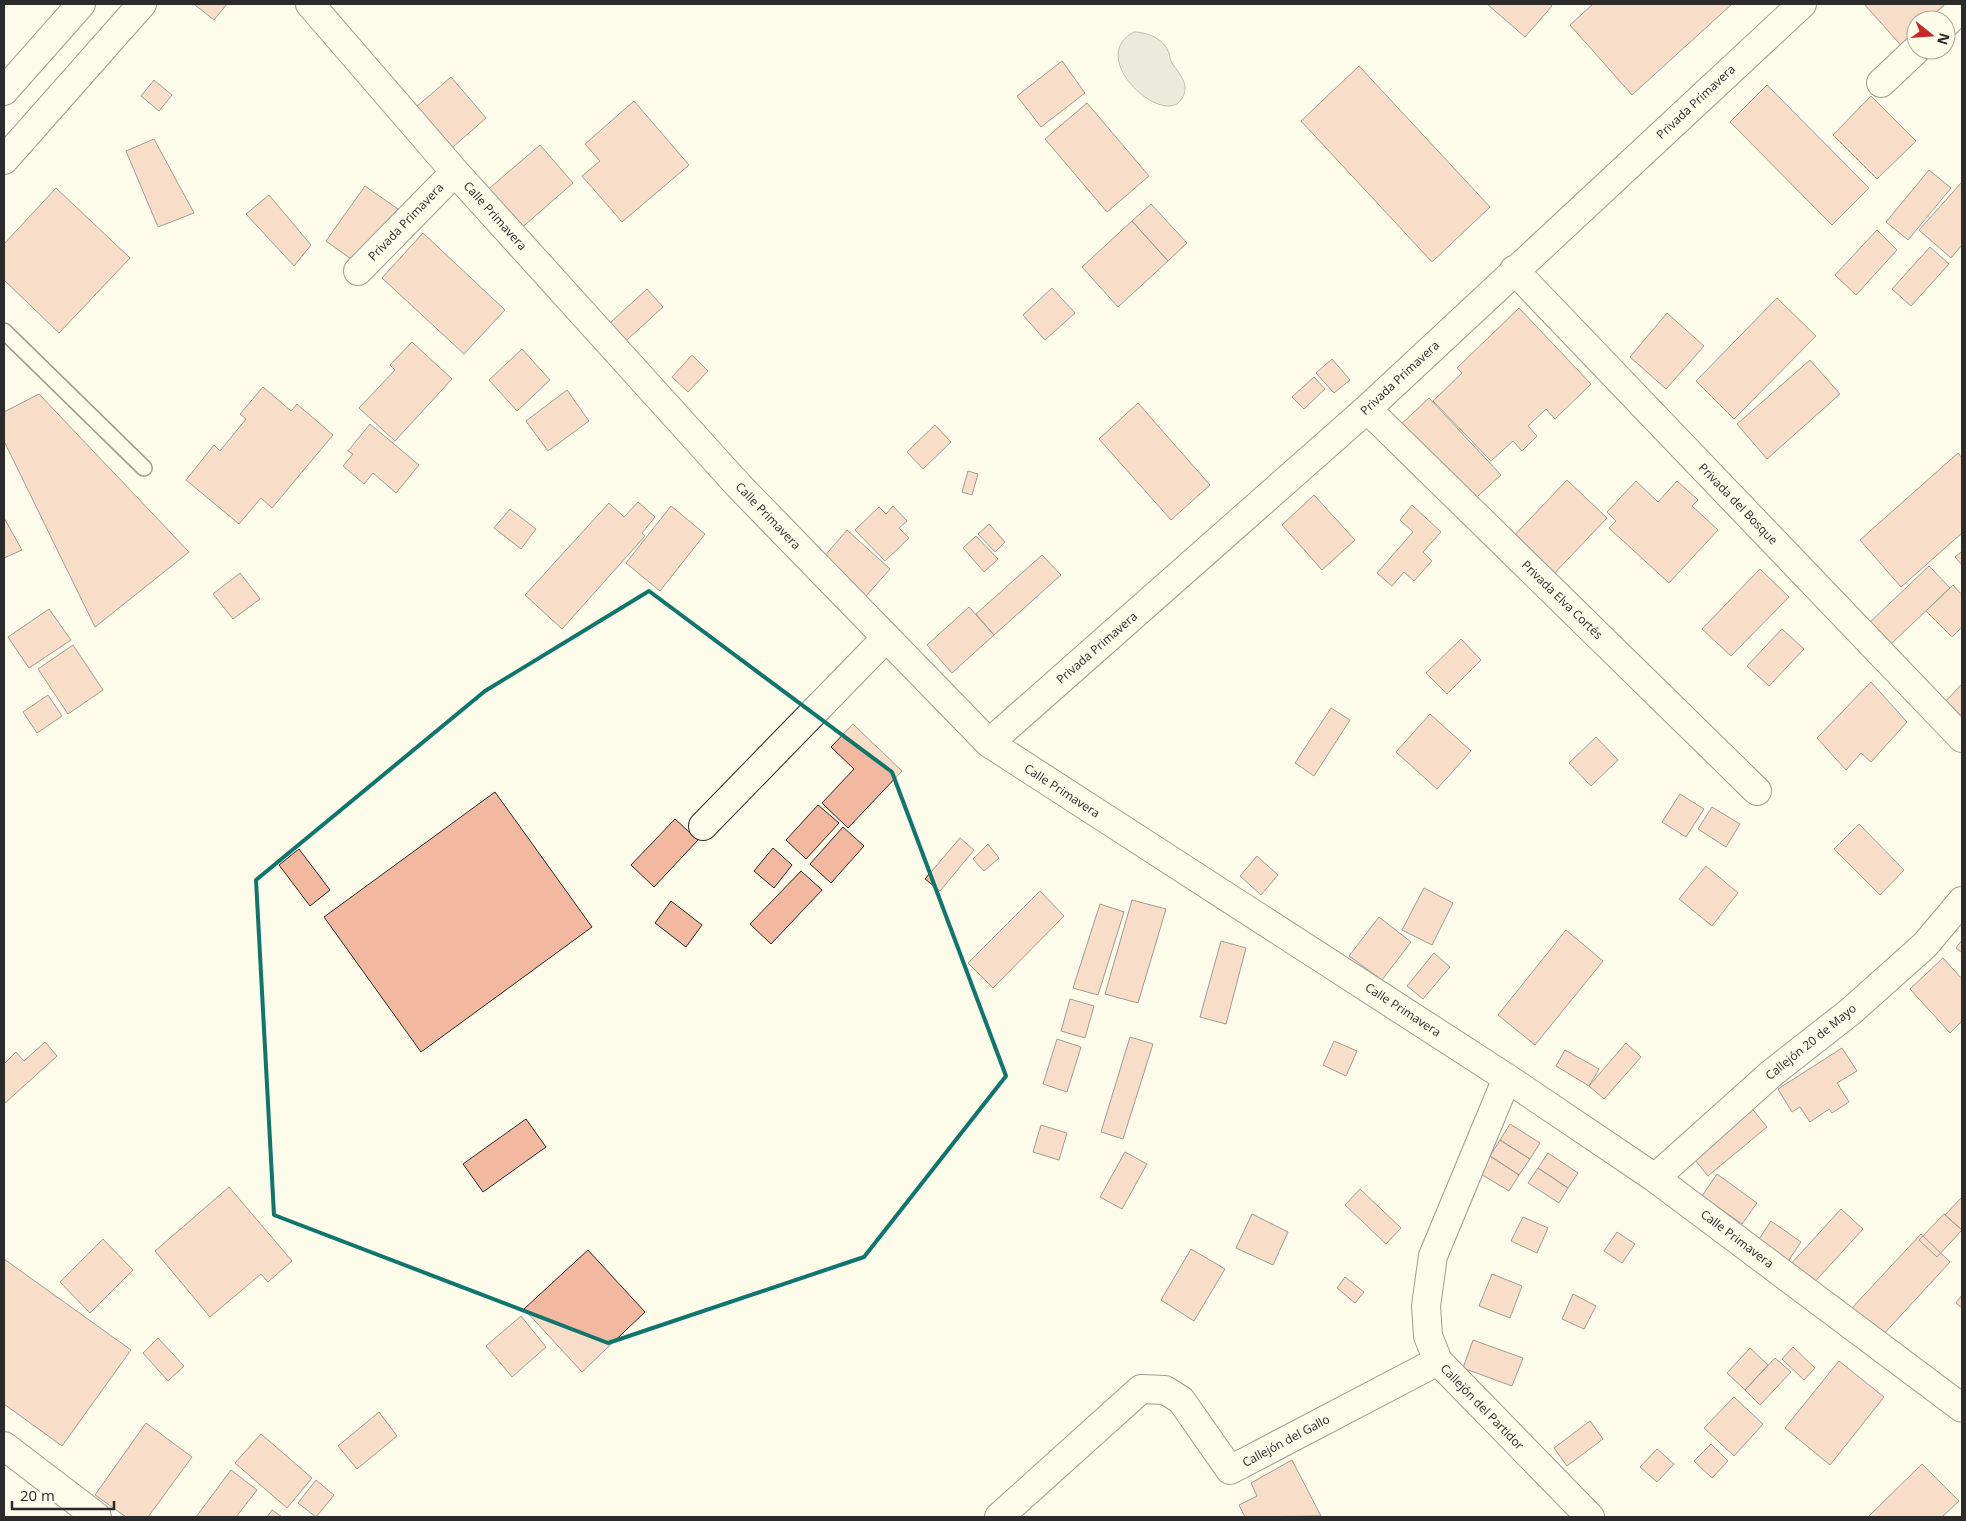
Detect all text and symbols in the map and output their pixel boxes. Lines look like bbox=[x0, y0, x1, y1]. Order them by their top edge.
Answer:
north arrow bbox=[1906, 10, 1956, 60]
text: N bbox=[1933, 31, 1955, 47]
street label: Privada Primavera bbox=[1652, 61, 1739, 143]
street label: Calle Primavera bbox=[460, 178, 531, 254]
street label: Privada Primavera bbox=[364, 179, 447, 264]
street label: Privada Primavera bbox=[1356, 337, 1443, 419]
street label: Privada del Bosque bbox=[1695, 459, 1782, 548]
street label: Calle Primavera bbox=[732, 478, 805, 553]
street label: Privada Elva Cortés bbox=[1518, 556, 1607, 643]
street label: Privada Primavera bbox=[1053, 608, 1141, 688]
street label: Calle Primavera bbox=[1021, 760, 1104, 822]
street label: Calle Primavera bbox=[1362, 979, 1445, 1041]
street label: Callejón 20 de Mayo bbox=[1762, 1000, 1860, 1084]
street label: Calle Primavera bbox=[1697, 1206, 1777, 1272]
street label: Callejón del Partidor bbox=[1437, 1360, 1528, 1453]
street label: Callejón del Gallo bbox=[1239, 1410, 1332, 1471]
scale bar bbox=[12, 1478, 115, 1510]
text: 20 m bbox=[20, 1485, 55, 1505]

